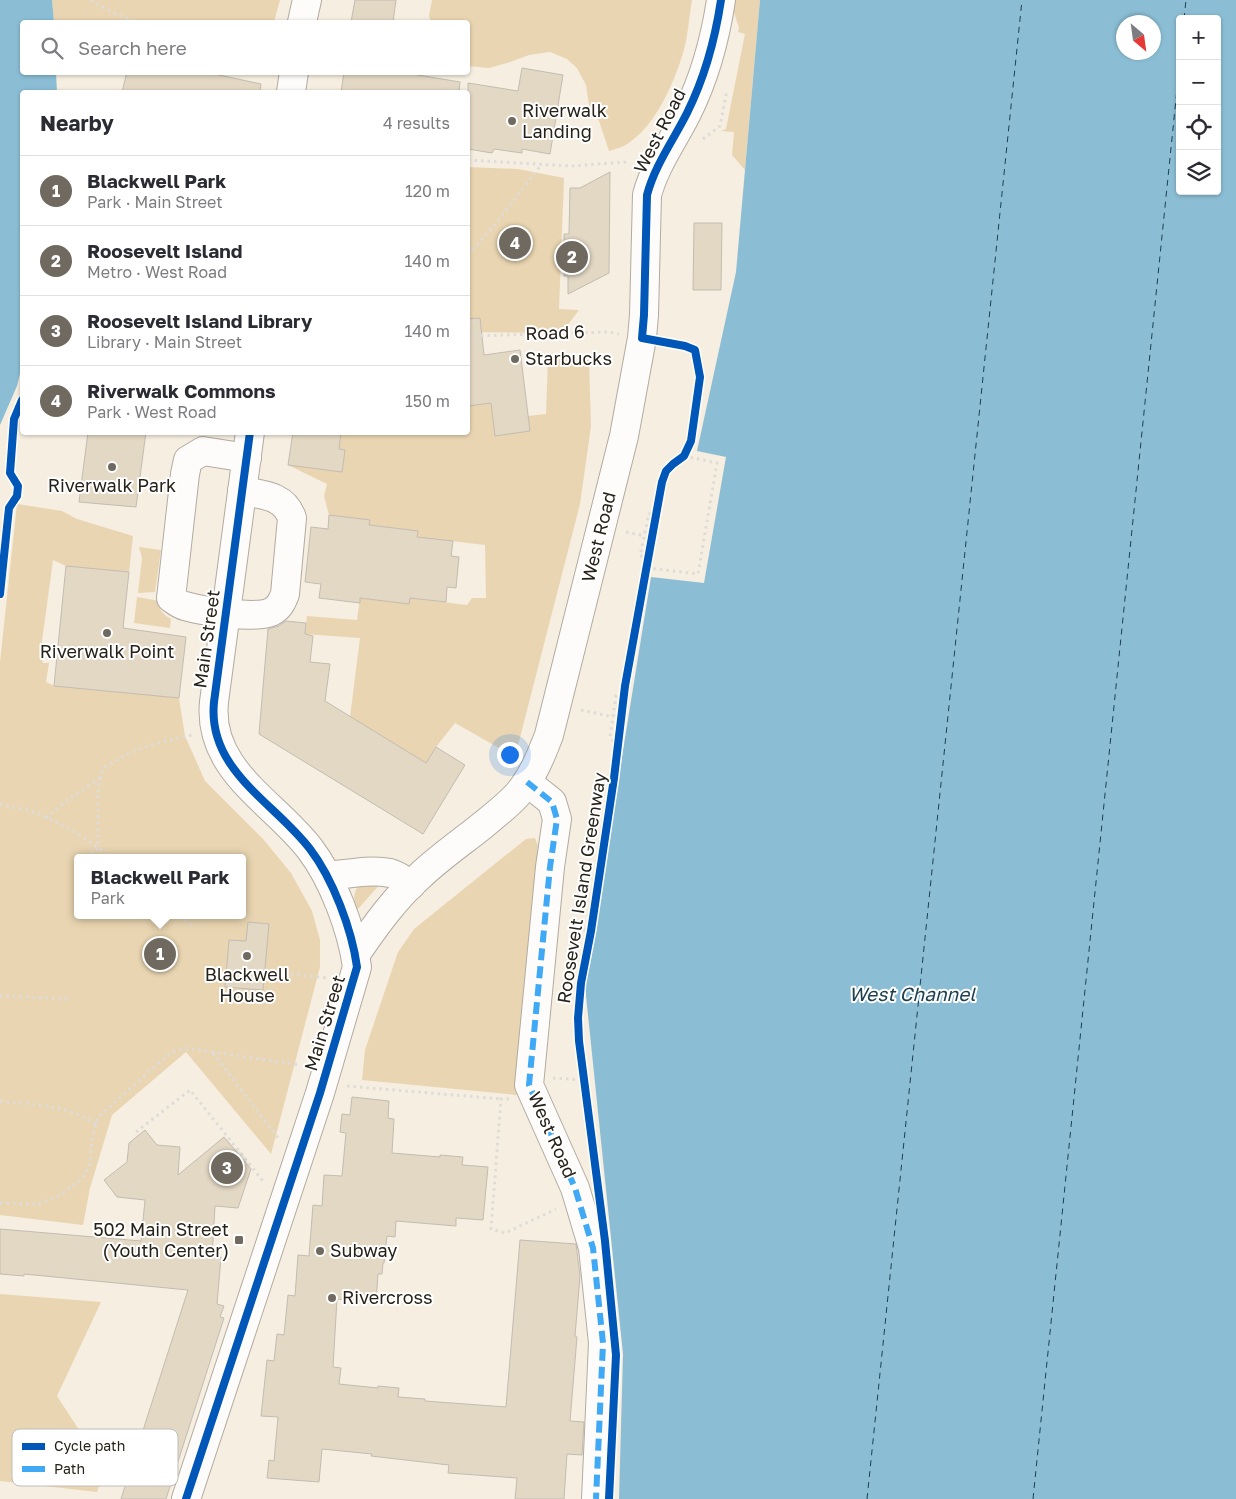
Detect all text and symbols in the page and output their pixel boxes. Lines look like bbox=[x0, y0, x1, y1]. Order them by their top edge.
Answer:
north arrow bbox=[1116, 15, 1161, 60]
map controls bbox=[1176, 15, 1221, 195]
button: + bbox=[1176, 15, 1221, 60]
search box bbox=[20, 20, 470, 75]
icon: search bbox=[38, 34, 66, 62]
text: Search here bbox=[78, 36, 187, 59]
button: − bbox=[1176, 60, 1221, 105]
street label: West Road bbox=[628, 84, 690, 177]
place label: Riverwalk Landing bbox=[522, 99, 607, 142]
button: locate bbox=[1176, 105, 1221, 150]
text: Nearby bbox=[40, 110, 114, 136]
text: 4 results bbox=[383, 113, 450, 133]
marker: Riverwalk Landing bbox=[506, 115, 518, 127]
button: layers bbox=[1176, 150, 1221, 195]
text: Blackwell Park bbox=[87, 169, 226, 192]
text: 1 bbox=[52, 181, 60, 201]
text: 120 m bbox=[405, 181, 450, 201]
text: Park · Main Street bbox=[87, 192, 223, 212]
pin: 4 bbox=[499, 224, 531, 262]
pin: 2 bbox=[556, 238, 588, 276]
text: Roosevelt Island bbox=[87, 239, 242, 262]
text: 2 bbox=[51, 251, 61, 271]
text: 140 m bbox=[404, 251, 450, 271]
text: Metro · West Road bbox=[87, 262, 227, 282]
text: Roosevelt Island Library bbox=[87, 309, 312, 332]
street label: Road 6 bbox=[525, 320, 585, 344]
text: 3 bbox=[51, 321, 61, 341]
text: 140 m bbox=[404, 321, 450, 341]
text: Library · Main Street bbox=[87, 332, 242, 352]
place label: Starbucks bbox=[525, 347, 612, 369]
marker: Starbucks bbox=[509, 353, 521, 365]
text: Riverwalk Commons bbox=[87, 379, 276, 402]
text: 4 bbox=[51, 391, 61, 411]
text: 150 m bbox=[405, 391, 450, 411]
text: Park · West Road bbox=[87, 402, 217, 422]
marker: Riverwalk Park bbox=[106, 461, 118, 473]
place label: Riverwalk Park bbox=[48, 474, 176, 496]
street label: West Road bbox=[576, 489, 620, 584]
street label: Main Street bbox=[188, 588, 224, 690]
marker: Riverwalk Point bbox=[101, 627, 113, 639]
place label: Riverwalk Point bbox=[40, 640, 174, 662]
your location bbox=[497, 742, 523, 768]
street label: Roosevelt Island Greenway bbox=[552, 771, 610, 1005]
popup bbox=[74, 854, 246, 919]
text: Blackwell Park bbox=[90, 865, 230, 888]
text: Park bbox=[90, 888, 125, 908]
pin: 1 bbox=[144, 935, 176, 973]
marker: Blackwell House bbox=[241, 950, 253, 962]
place label: Blackwell House bbox=[205, 963, 289, 1006]
street label: Main Street bbox=[299, 972, 349, 1073]
water label: West Channel bbox=[849, 982, 976, 1005]
street label: West Road bbox=[524, 1088, 582, 1181]
pin: 3 bbox=[211, 1149, 243, 1187]
place label: 502 Main Street (Youth Center) bbox=[93, 1218, 229, 1261]
marker: 502 Main Street (Youth Center) bbox=[233, 1234, 245, 1246]
place label: Subway bbox=[330, 1239, 397, 1261]
marker: Subway bbox=[314, 1245, 326, 1257]
place label: Rivercross bbox=[342, 1286, 433, 1308]
marker: Rivercross bbox=[326, 1292, 338, 1304]
legend bbox=[12, 1429, 178, 1486]
text: Cycle path bbox=[54, 1437, 125, 1454]
text: Path bbox=[54, 1460, 85, 1477]

